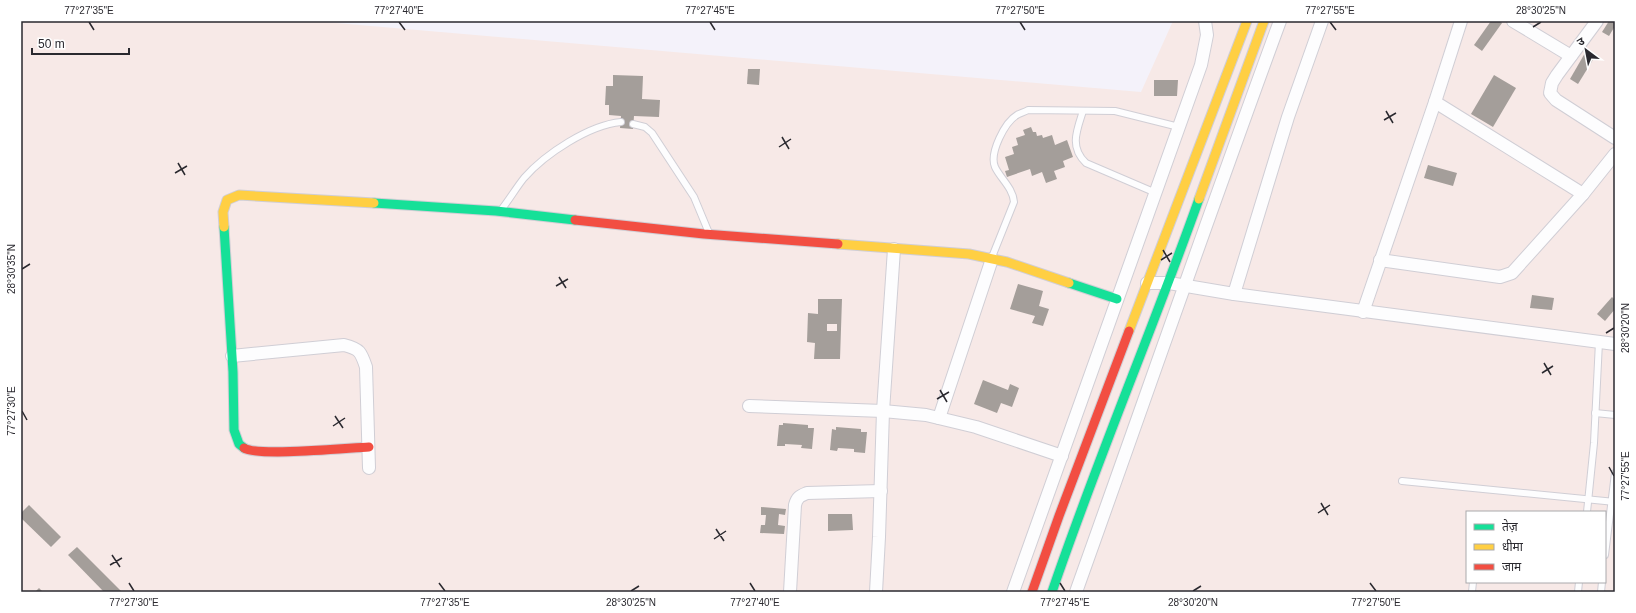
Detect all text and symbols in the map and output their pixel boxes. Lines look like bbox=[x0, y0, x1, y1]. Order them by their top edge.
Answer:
text: 77°27'35"E bbox=[64, 5, 114, 16]
text: 77°27'40"E bbox=[374, 5, 424, 16]
text: 77°27'45"E bbox=[685, 5, 735, 16]
text: 77°27'50"E bbox=[995, 5, 1045, 16]
text: 77°27'55"E bbox=[1305, 5, 1355, 16]
text: 28°30'25"N bbox=[1516, 5, 1566, 16]
scale bar bbox=[32, 30, 129, 56]
north arrow bbox=[1566, 30, 1606, 70]
text: उ bbox=[1575, 34, 1587, 48]
text: 50 m bbox=[38, 37, 65, 51]
text: 28°30'35"N bbox=[6, 244, 17, 294]
text: 28°30'20"N bbox=[1620, 303, 1631, 353]
text: 77°27'30"E bbox=[6, 386, 17, 436]
text: 77°27'55"E bbox=[1620, 451, 1631, 501]
legend bbox=[1466, 511, 1606, 583]
text: तेज़ bbox=[1502, 519, 1519, 534]
text: धीमा bbox=[1502, 539, 1524, 554]
text: जाम bbox=[1502, 560, 1522, 574]
text: 77°27'30"E bbox=[109, 597, 159, 608]
text: 77°27'35"E bbox=[420, 597, 470, 608]
text: 28°30'25"N bbox=[606, 597, 656, 608]
text: 77°27'40"E bbox=[730, 597, 780, 608]
text: 77°27'45"E bbox=[1040, 597, 1090, 608]
text: 28°30'20"N bbox=[1168, 597, 1218, 608]
text: 77°27'50"E bbox=[1351, 597, 1401, 608]

